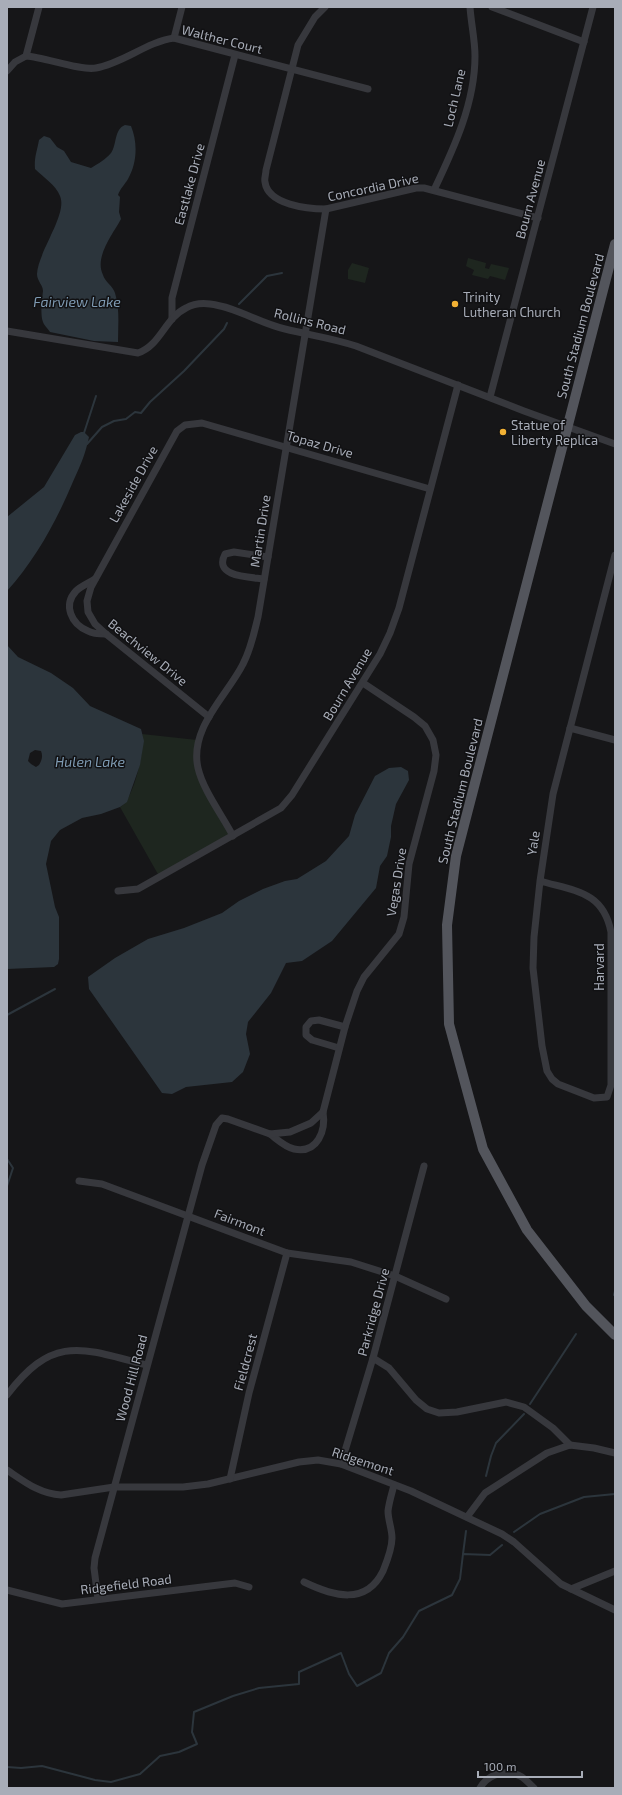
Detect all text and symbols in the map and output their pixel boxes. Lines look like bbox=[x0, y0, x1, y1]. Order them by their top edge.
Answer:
street label: Walther Court bbox=[180, 21, 264, 57]
street label: Loch Lane bbox=[440, 67, 468, 129]
street label: Eastlake Drive bbox=[170, 141, 208, 227]
street label: Bourn Avenue bbox=[512, 157, 548, 241]
street label: Concordia Drive bbox=[326, 170, 420, 204]
street label: South Stadium Boulevard bbox=[553, 252, 607, 400]
place label: Trinity Lutheran Church bbox=[463, 289, 561, 320]
water label: Fairview Lake bbox=[33, 293, 121, 310]
marker: Trinity Lutheran Church bbox=[450, 299, 460, 309]
street label: Rollins Road bbox=[273, 304, 347, 338]
place label: Statue of Liberty Replica bbox=[511, 417, 598, 448]
street label: Topaz Drive bbox=[285, 427, 355, 461]
marker: Statue of Liberty Replica bbox=[498, 427, 508, 437]
street label: Lakeside Drive bbox=[105, 443, 161, 525]
street label: Martin Drive bbox=[246, 494, 274, 568]
street label: Beachview Drive bbox=[105, 615, 191, 689]
street label: Bourn Avenue bbox=[319, 645, 375, 723]
street label: South Stadium Boulevard bbox=[434, 717, 486, 865]
water label: Hulen Lake bbox=[55, 753, 125, 770]
street label: Yale bbox=[523, 830, 543, 856]
street label: Vegas Drive bbox=[383, 847, 409, 917]
street label: Harvard bbox=[591, 943, 607, 991]
street label: Fairmont bbox=[212, 1205, 268, 1239]
street label: Parkridge Drive bbox=[354, 1266, 392, 1358]
street label: Fieldcrest bbox=[230, 1332, 260, 1392]
street label: Wood Hill Road bbox=[112, 1333, 150, 1423]
street label: Ridgemont bbox=[330, 1443, 396, 1479]
street label: Ridgefield Road bbox=[79, 1570, 173, 1598]
scale bar bbox=[478, 1753, 582, 1779]
text: 100 m bbox=[484, 1759, 516, 1773]

